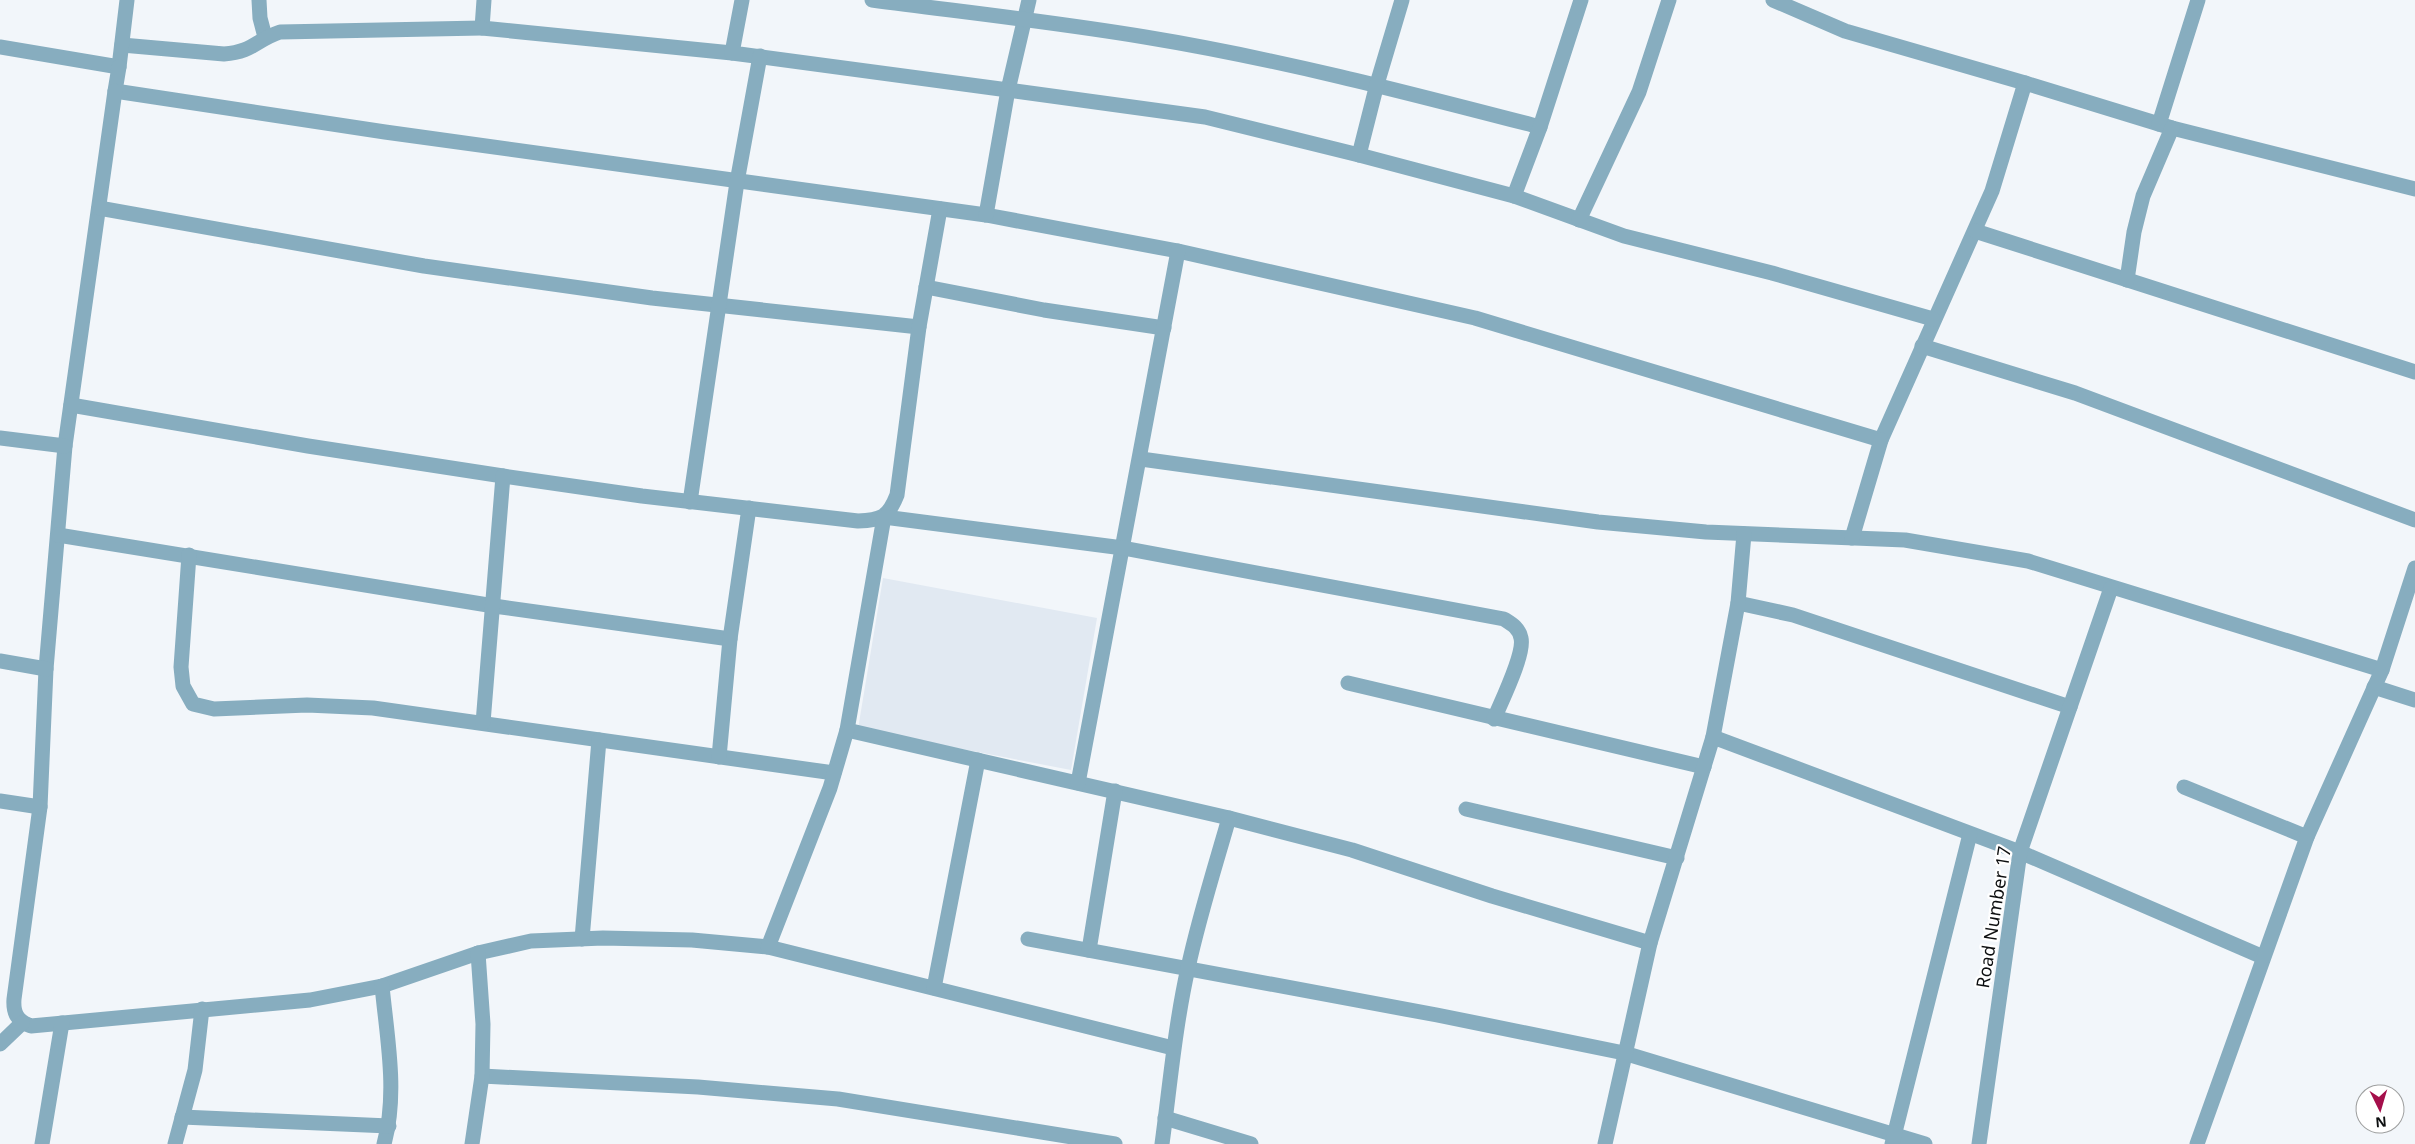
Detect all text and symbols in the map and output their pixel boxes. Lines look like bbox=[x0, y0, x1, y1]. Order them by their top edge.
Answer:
street label: Road Number 17 bbox=[1970, 844, 2016, 990]
north arrow bbox=[2355, 1084, 2405, 1134]
text: N bbox=[2375, 1112, 2388, 1132]

